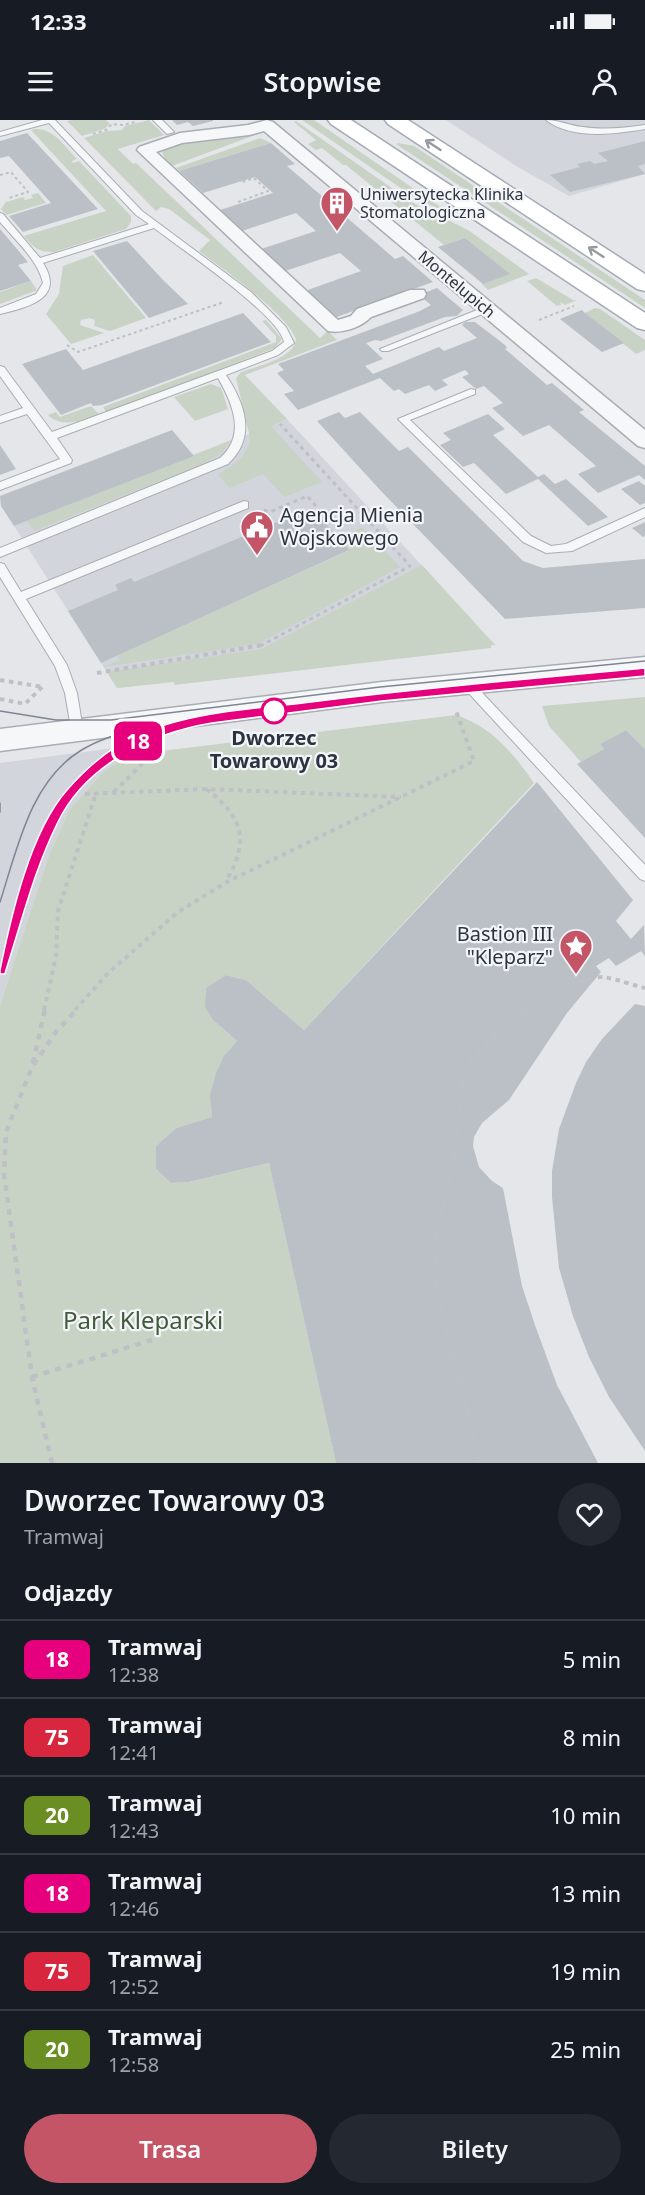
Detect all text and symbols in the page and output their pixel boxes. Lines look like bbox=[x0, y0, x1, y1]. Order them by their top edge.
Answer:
text: 12:33 bbox=[30, 6, 87, 36]
text: Stopwise bbox=[264, 63, 382, 100]
icon: menu bbox=[24, 65, 57, 98]
icon: person bbox=[588, 65, 621, 98]
one-way arrow bbox=[425, 139, 442, 151]
place label: Uniwersytecka Klinika Stomatologiczna bbox=[360, 183, 524, 223]
building icon: Uniwersytecka Klinika Stomatologiczna bbox=[319, 185, 355, 232]
street label: Montelupich bbox=[414, 245, 500, 323]
one-way arrow bbox=[588, 246, 605, 258]
place label: Agencja Mienia Wojskowego bbox=[280, 501, 423, 551]
public building icon: Agencja Mienia Wojskowego bbox=[239, 509, 275, 556]
marker: Dworzec Towarowy 03 bbox=[261, 698, 287, 724]
line badge: 18 bbox=[111, 722, 165, 760]
place label: Dworzec Towarowy 03 bbox=[210, 724, 338, 774]
text: 18 bbox=[126, 727, 150, 755]
place label: Bastion III "Kleparz" bbox=[457, 920, 553, 970]
place icon: Bastion III "Kleparz" bbox=[558, 928, 594, 975]
park label: Park Kleparski bbox=[63, 1303, 223, 1336]
text: Dworzec Towarowy 03 bbox=[24, 1481, 325, 1519]
button: heart bbox=[558, 1483, 621, 1546]
text: Tramwaj bbox=[24, 1523, 104, 1550]
text: Odjazdy bbox=[24, 1577, 112, 1607]
text: Tramwaj bbox=[108, 1631, 202, 1661]
text: 5 min bbox=[563, 1644, 621, 1674]
text: 18 bbox=[45, 1645, 69, 1673]
text: 12:38 bbox=[108, 1661, 159, 1688]
text: Tramwaj bbox=[108, 1709, 202, 1739]
text: 8 min bbox=[563, 1722, 621, 1752]
text: 75 bbox=[45, 1723, 69, 1751]
text: 12:41 bbox=[108, 1739, 159, 1766]
text: Tramwaj bbox=[108, 1787, 202, 1817]
text: 10 min bbox=[550, 1800, 621, 1830]
text: 20 bbox=[45, 1801, 69, 1829]
text: 12:43 bbox=[108, 1817, 159, 1844]
text: Tramwaj bbox=[108, 1865, 202, 1895]
text: 13 min bbox=[550, 1878, 621, 1908]
text: 18 bbox=[45, 1879, 69, 1907]
text: 12:46 bbox=[108, 1895, 159, 1922]
text: Tramwaj bbox=[108, 1943, 202, 1973]
text: 19 min bbox=[550, 1956, 621, 1986]
text: 75 bbox=[45, 1957, 69, 1985]
text: 12:52 bbox=[108, 1973, 159, 2000]
text: Tramwaj bbox=[108, 2021, 202, 2051]
text: 25 min bbox=[550, 2034, 621, 2064]
text: 20 bbox=[45, 2035, 69, 2063]
text: 12:58 bbox=[108, 2051, 159, 2078]
button: Trasa bbox=[24, 2114, 317, 2183]
button: Bilety bbox=[329, 2114, 621, 2183]

